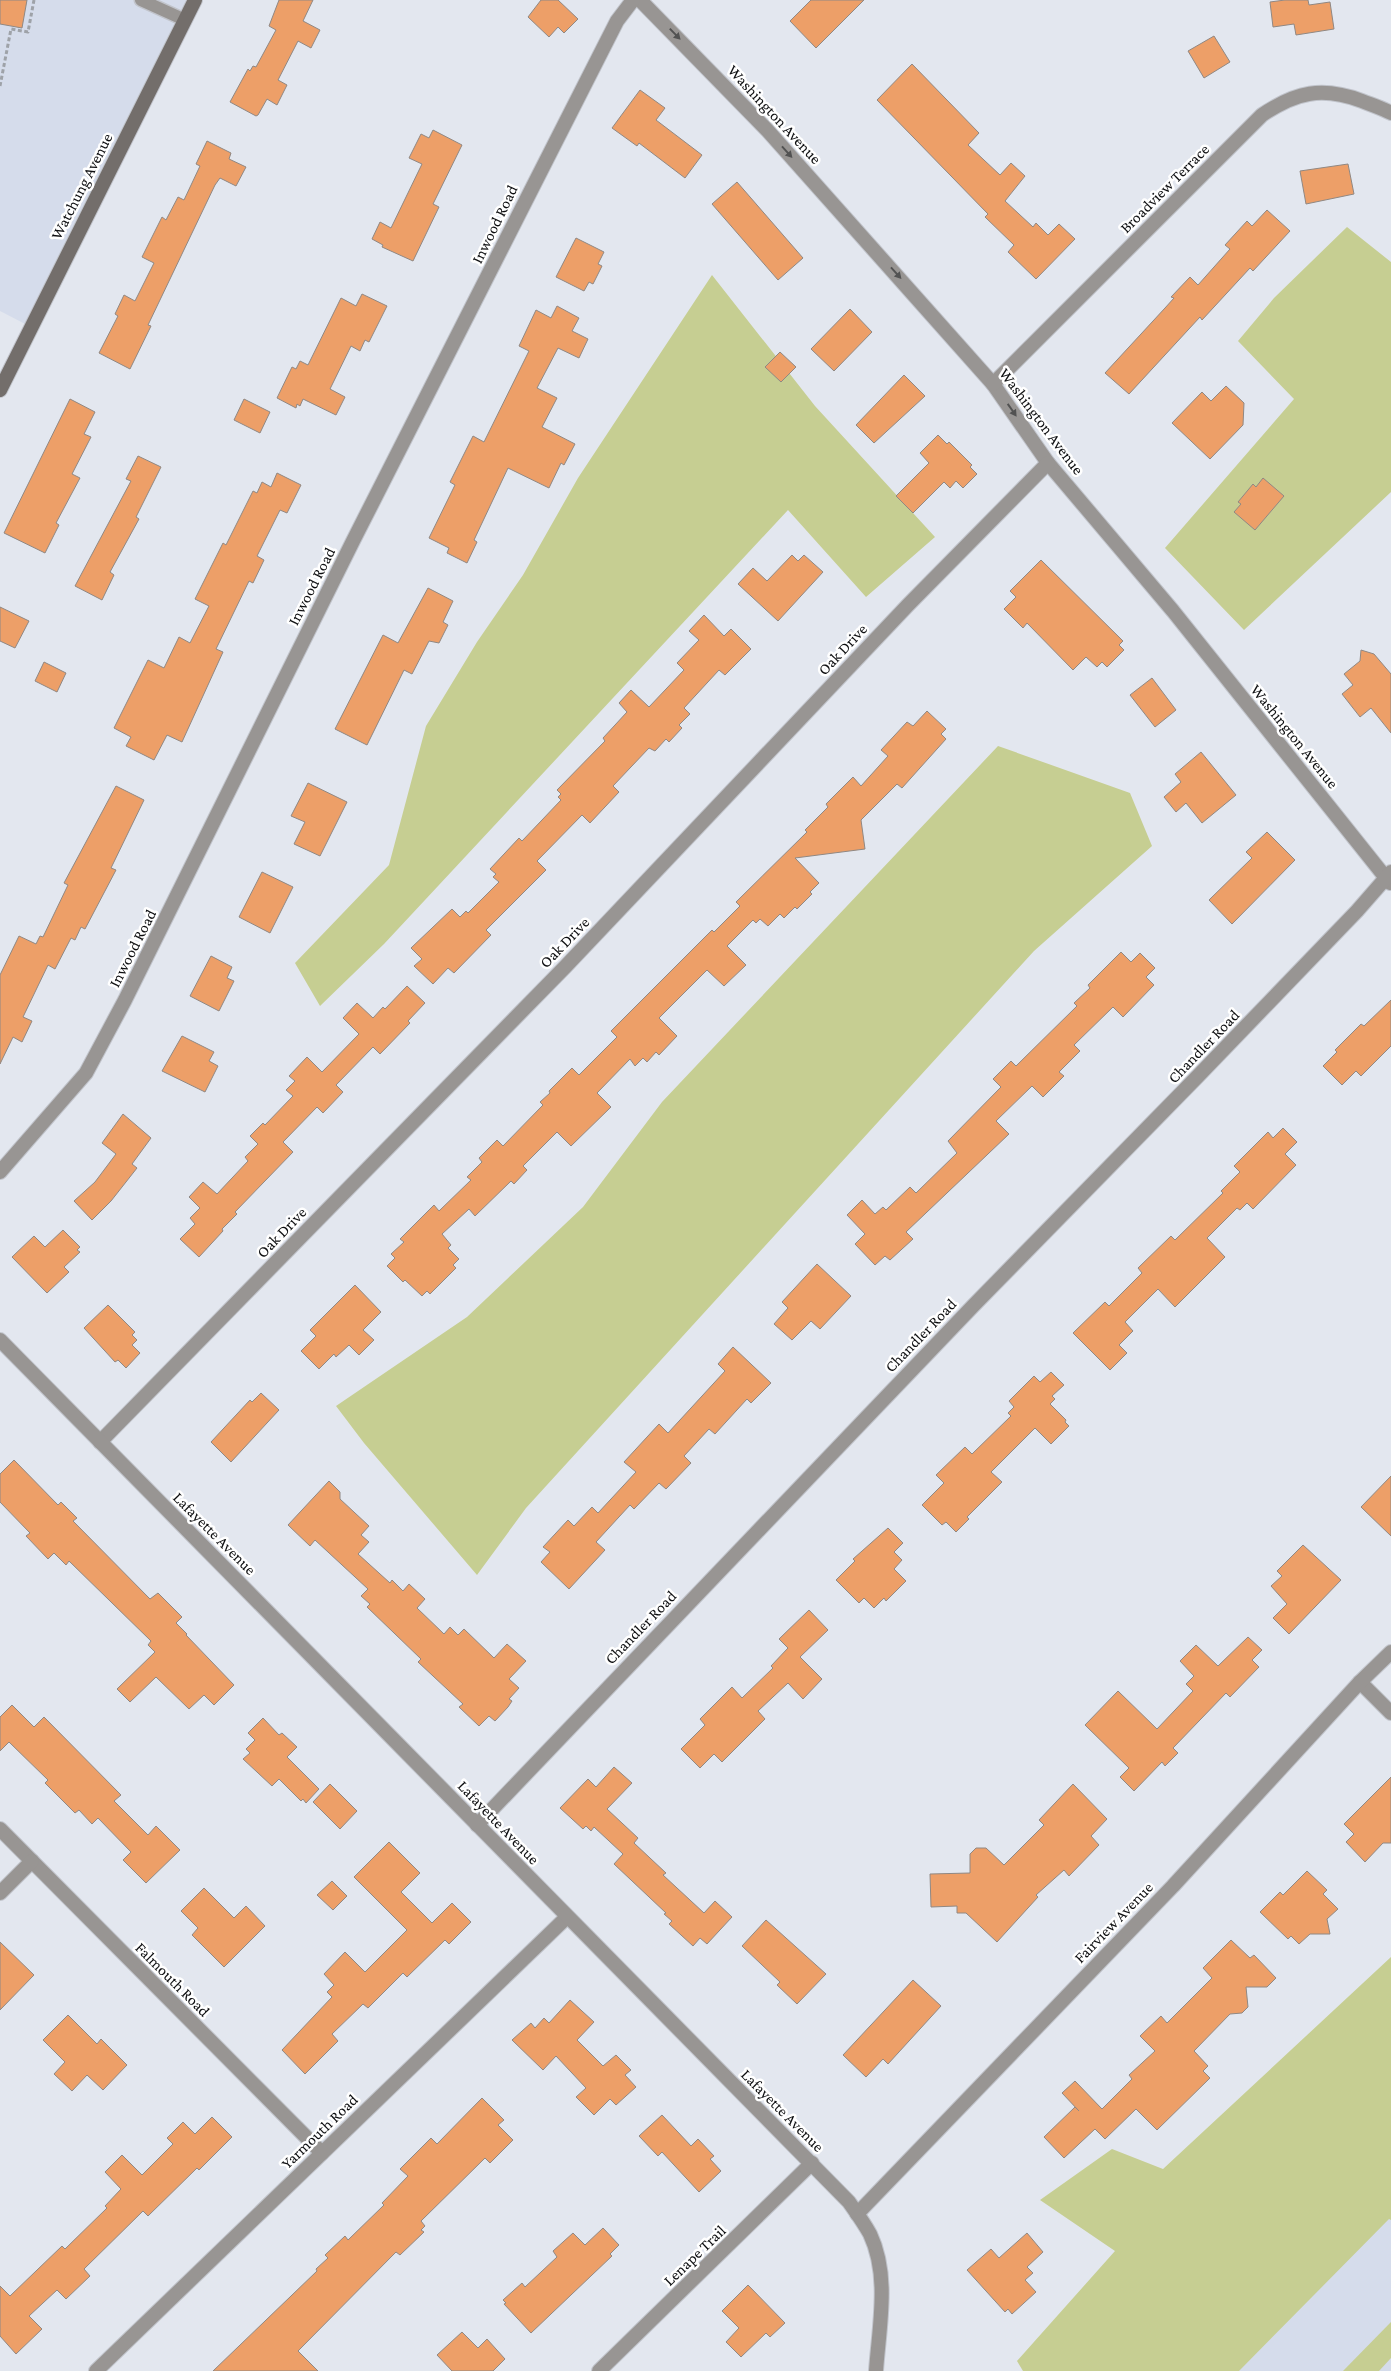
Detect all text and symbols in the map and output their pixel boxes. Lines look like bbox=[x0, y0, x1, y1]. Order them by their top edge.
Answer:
one-way arrow bbox=[669, 28, 681, 40]
street label: Washington Avenue bbox=[724, 62, 825, 168]
street label: Watchung Avenue bbox=[47, 130, 116, 243]
street label: Broadview Terrace bbox=[1116, 140, 1212, 236]
one-way arrow bbox=[781, 146, 793, 158]
street label: Inwood Road bbox=[468, 182, 521, 266]
one-way arrow bbox=[890, 266, 902, 278]
street label: Washington Avenue bbox=[995, 365, 1087, 478]
one-way arrow bbox=[1007, 403, 1017, 417]
street label: Inwood Road bbox=[285, 544, 339, 628]
street label: Oak Drive bbox=[814, 620, 870, 678]
street label: Washington Avenue bbox=[1247, 681, 1342, 792]
street label: Inwood Road bbox=[106, 906, 160, 990]
street label: Oak Drive bbox=[536, 914, 593, 971]
street label: Chandler Road bbox=[1164, 1006, 1243, 1086]
street label: Oak Drive bbox=[253, 1204, 310, 1261]
street label: Chandler Road bbox=[881, 1295, 960, 1375]
street label: Lafayette Avenue bbox=[169, 1489, 259, 1579]
street label: Chandler Road bbox=[601, 1587, 680, 1667]
street label: Lafayette Avenue bbox=[454, 1777, 543, 1868]
street label: Fairview Avenue bbox=[1071, 1879, 1156, 1966]
street label: Falmouth Road bbox=[132, 1939, 214, 2020]
street label: Lafayette Avenue bbox=[737, 2066, 827, 2156]
street label: Yarmouth Road bbox=[278, 2090, 361, 2172]
street label: Lenape Trail bbox=[660, 2222, 729, 2290]

